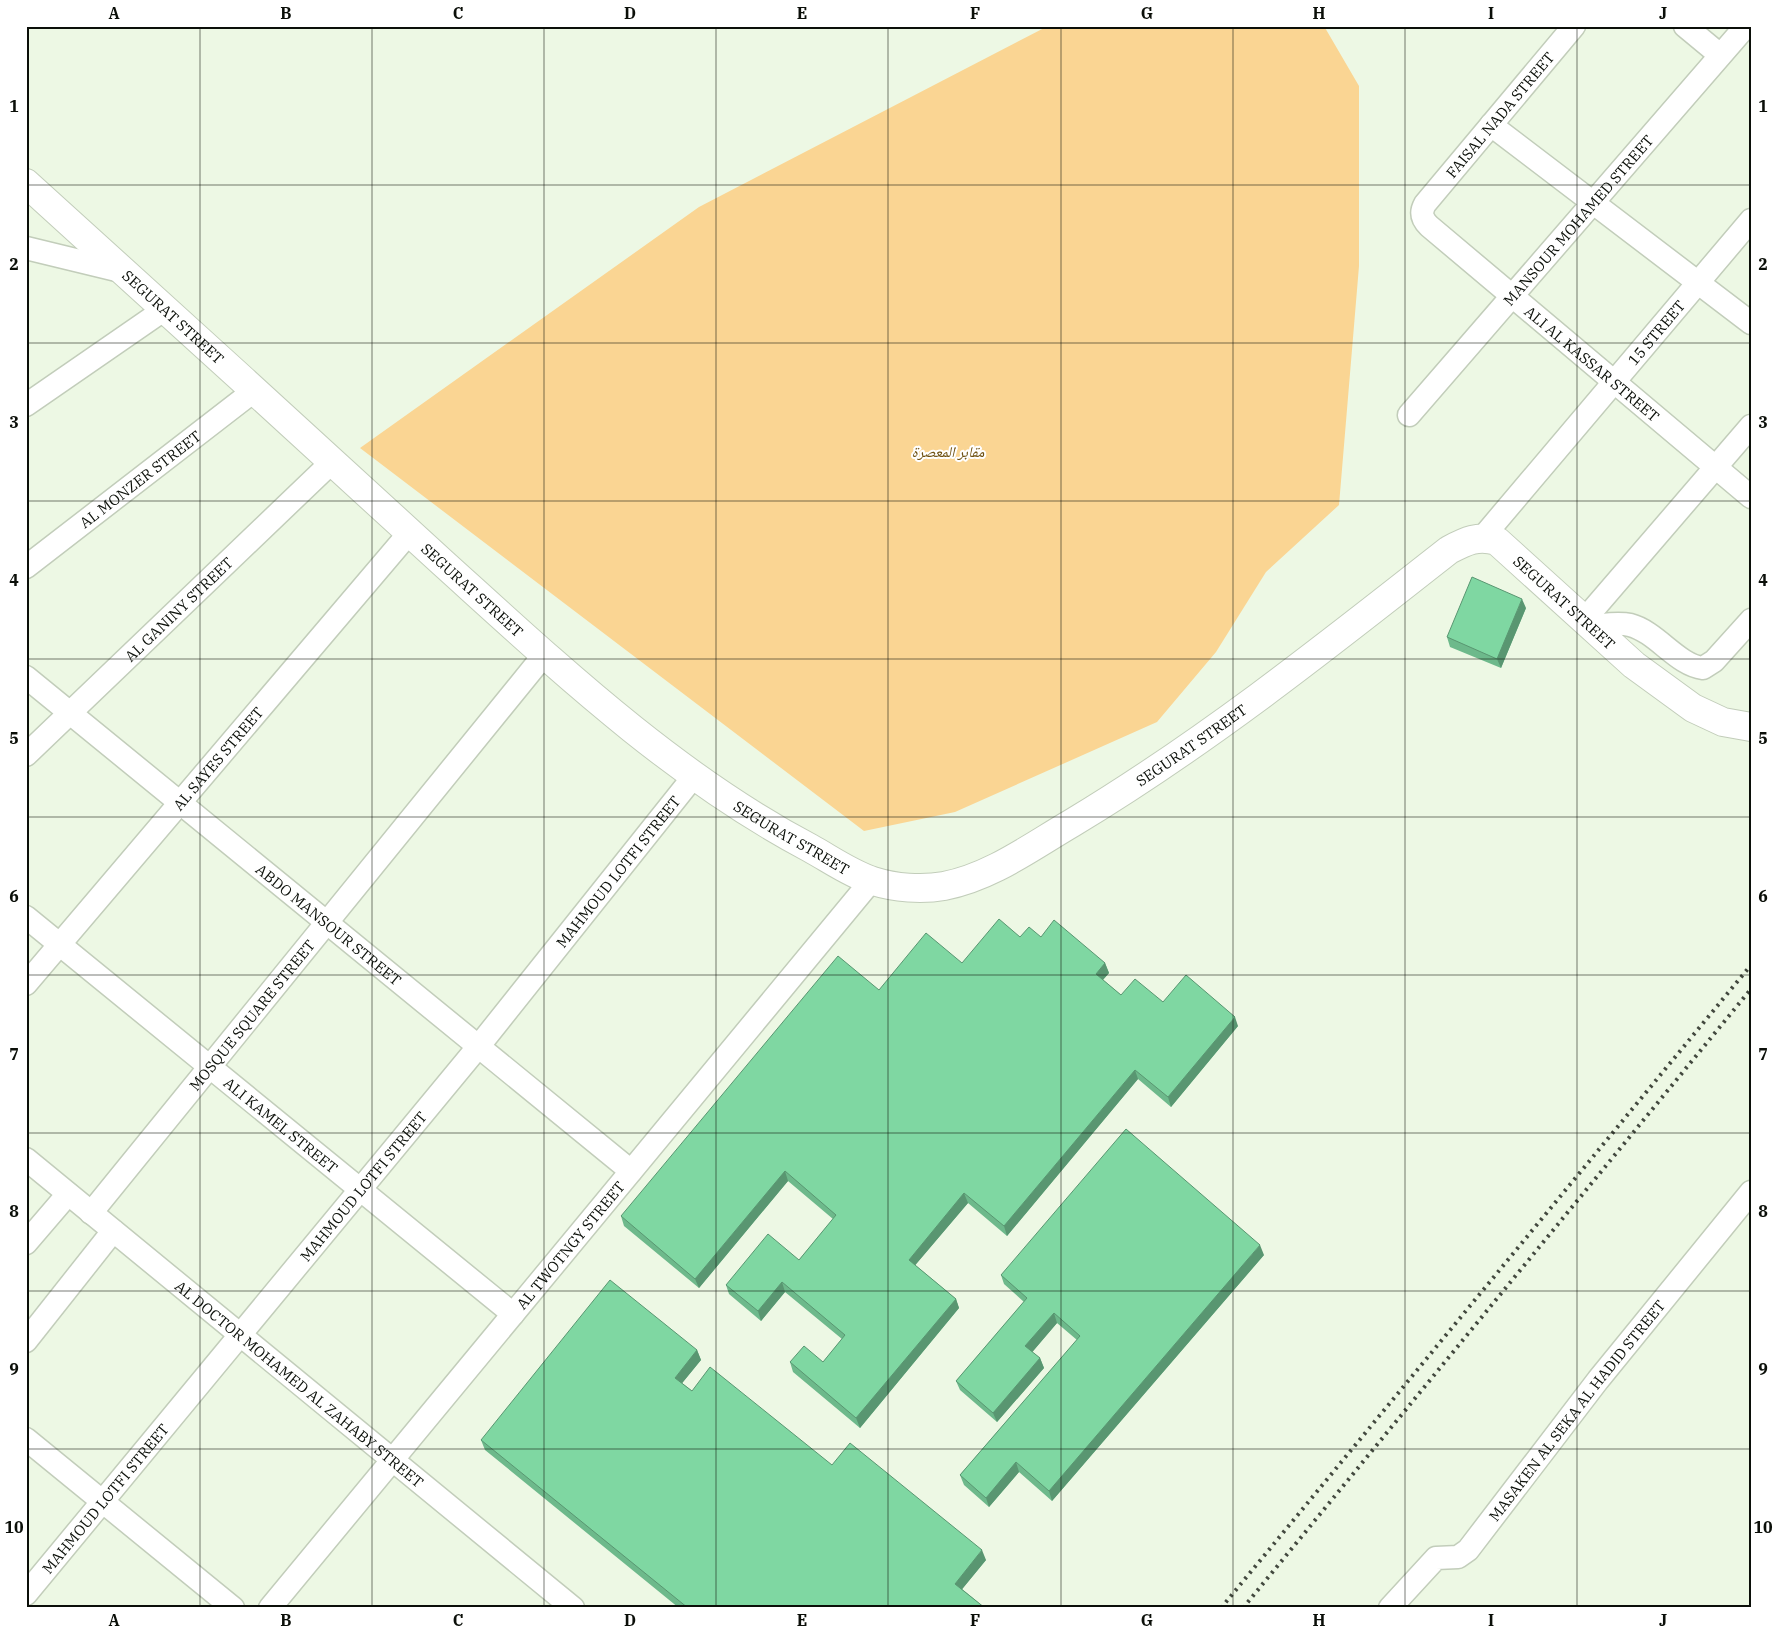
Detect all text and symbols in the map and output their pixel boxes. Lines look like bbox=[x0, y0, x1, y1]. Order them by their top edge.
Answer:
text: A bbox=[108, 3, 120, 23]
text: B bbox=[280, 3, 292, 23]
text: C bbox=[453, 3, 463, 23]
text: D bbox=[624, 3, 636, 23]
text: E bbox=[797, 3, 807, 23]
text: F bbox=[970, 3, 980, 23]
text: G bbox=[1141, 3, 1153, 23]
text: H bbox=[1313, 3, 1326, 23]
text: I bbox=[1488, 3, 1494, 23]
text: J bbox=[1659, 3, 1667, 23]
street label: FAISAL NADA STREET bbox=[1442, 48, 1558, 182]
text: 1 bbox=[9, 96, 19, 116]
text: 1 bbox=[1758, 96, 1768, 116]
street label: MANSOUR MOHAMED STREET bbox=[1499, 131, 1657, 309]
text: 2 bbox=[9, 254, 19, 274]
text: 2 bbox=[1758, 254, 1768, 274]
street label: SEGURAT STREET bbox=[119, 266, 228, 368]
street label: 15 STREET bbox=[1623, 296, 1689, 369]
street label: ALI AL KASSAR STREET bbox=[1521, 301, 1664, 426]
text: 3 bbox=[9, 412, 19, 432]
text: 3 bbox=[1758, 412, 1768, 432]
street label: AL MONZER STREET bbox=[75, 426, 205, 532]
park label: مقابر المعصرة bbox=[912, 442, 985, 461]
street label: SEGURAT STREET bbox=[418, 539, 528, 641]
street label: SEGURAT STREET bbox=[1510, 551, 1620, 653]
street label: AL GANINY STREET bbox=[120, 553, 237, 665]
text: 4 bbox=[9, 570, 19, 590]
text: 4 bbox=[1758, 570, 1768, 590]
street label: SEGURAT STREET bbox=[1132, 699, 1250, 790]
street label: AL SAYES STREET bbox=[168, 703, 267, 814]
text: 5 bbox=[9, 728, 19, 748]
text: 5 bbox=[1758, 728, 1768, 748]
street label: MAHMOUD LOTFI STREET bbox=[552, 792, 684, 951]
street label: SEGURAT STREET bbox=[730, 796, 853, 879]
street label: ABDO MANSOUR STREET bbox=[252, 859, 406, 989]
text: 6 bbox=[9, 886, 19, 906]
text: 6 bbox=[1758, 886, 1768, 906]
street label: MOSQUE SQUARE STREET bbox=[185, 936, 319, 1094]
text: 7 bbox=[9, 1044, 19, 1064]
text: 7 bbox=[1758, 1044, 1768, 1064]
street label: ALI KAMEL STREET bbox=[220, 1073, 342, 1177]
street label: MAHMOUD LOTFI STREET bbox=[295, 1107, 431, 1265]
street label: AL TWOTNGY STREET bbox=[512, 1177, 629, 1313]
text: 8 bbox=[9, 1201, 19, 1221]
text: 8 bbox=[1758, 1201, 1768, 1221]
street label: AL DOCTOR MOHAMED AL ZAHABY STREET bbox=[172, 1276, 428, 1491]
street label: MASAKEN AL SEKA AL HADID STREET bbox=[1484, 1296, 1669, 1525]
text: 9 bbox=[9, 1359, 19, 1379]
text: 9 bbox=[1758, 1359, 1768, 1379]
street label: MAHMOUD LOTFI STREET bbox=[38, 1419, 173, 1577]
text: 10 bbox=[4, 1517, 24, 1537]
text: 10 bbox=[1753, 1517, 1773, 1537]
text: A bbox=[108, 1610, 120, 1630]
text: B bbox=[280, 1610, 292, 1630]
text: C bbox=[453, 1610, 463, 1630]
text: D bbox=[624, 1610, 636, 1630]
text: E bbox=[797, 1610, 807, 1630]
text: F bbox=[970, 1610, 980, 1630]
text: G bbox=[1141, 1610, 1153, 1630]
text: H bbox=[1313, 1610, 1326, 1630]
text: I bbox=[1488, 1610, 1494, 1630]
text: J bbox=[1659, 1610, 1667, 1630]

